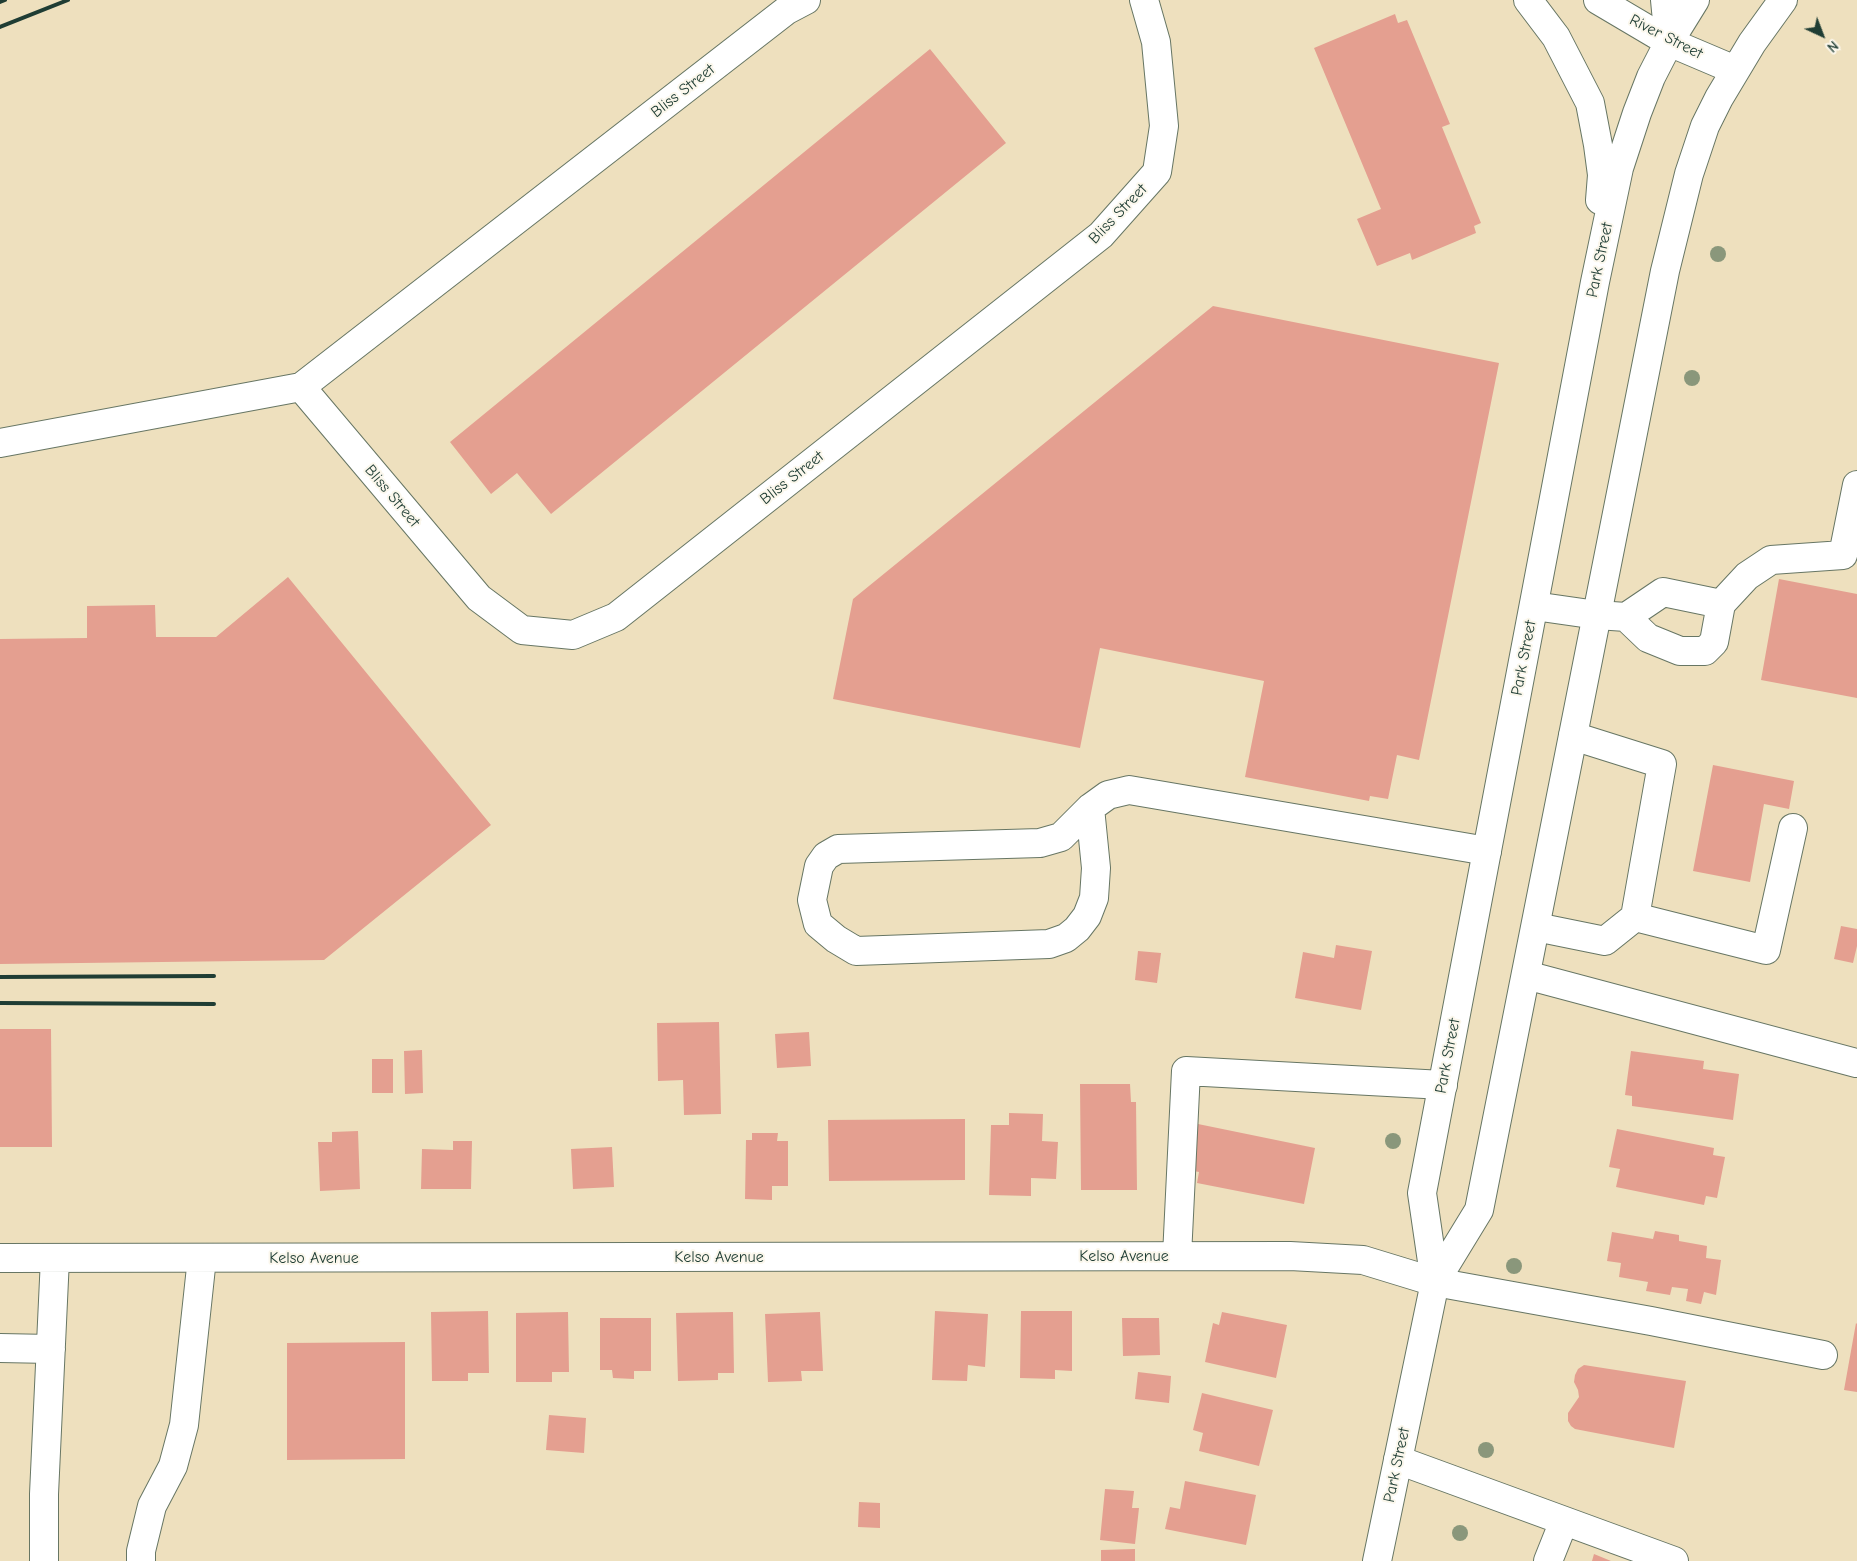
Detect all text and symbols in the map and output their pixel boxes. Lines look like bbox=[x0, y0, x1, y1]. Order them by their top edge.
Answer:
street label: River Street bbox=[1626, 10, 1706, 64]
north arrow bbox=[1797, 10, 1847, 60]
text: N bbox=[1823, 37, 1842, 56]
street label: Bliss Street bbox=[647, 60, 719, 122]
street label: Bliss Street bbox=[1085, 180, 1151, 248]
street label: Park Street bbox=[1583, 221, 1617, 299]
street label: Bliss Street bbox=[756, 447, 828, 509]
street label: Bliss Street bbox=[360, 461, 424, 531]
street label: Park Street bbox=[1507, 619, 1541, 697]
street label: Park Street bbox=[1431, 1017, 1465, 1095]
street label: Kelso Avenue bbox=[1079, 1246, 1169, 1266]
street label: Kelso Avenue bbox=[674, 1247, 764, 1267]
street label: Kelso Avenue bbox=[269, 1248, 359, 1268]
street label: Park Street bbox=[1380, 1426, 1414, 1504]

